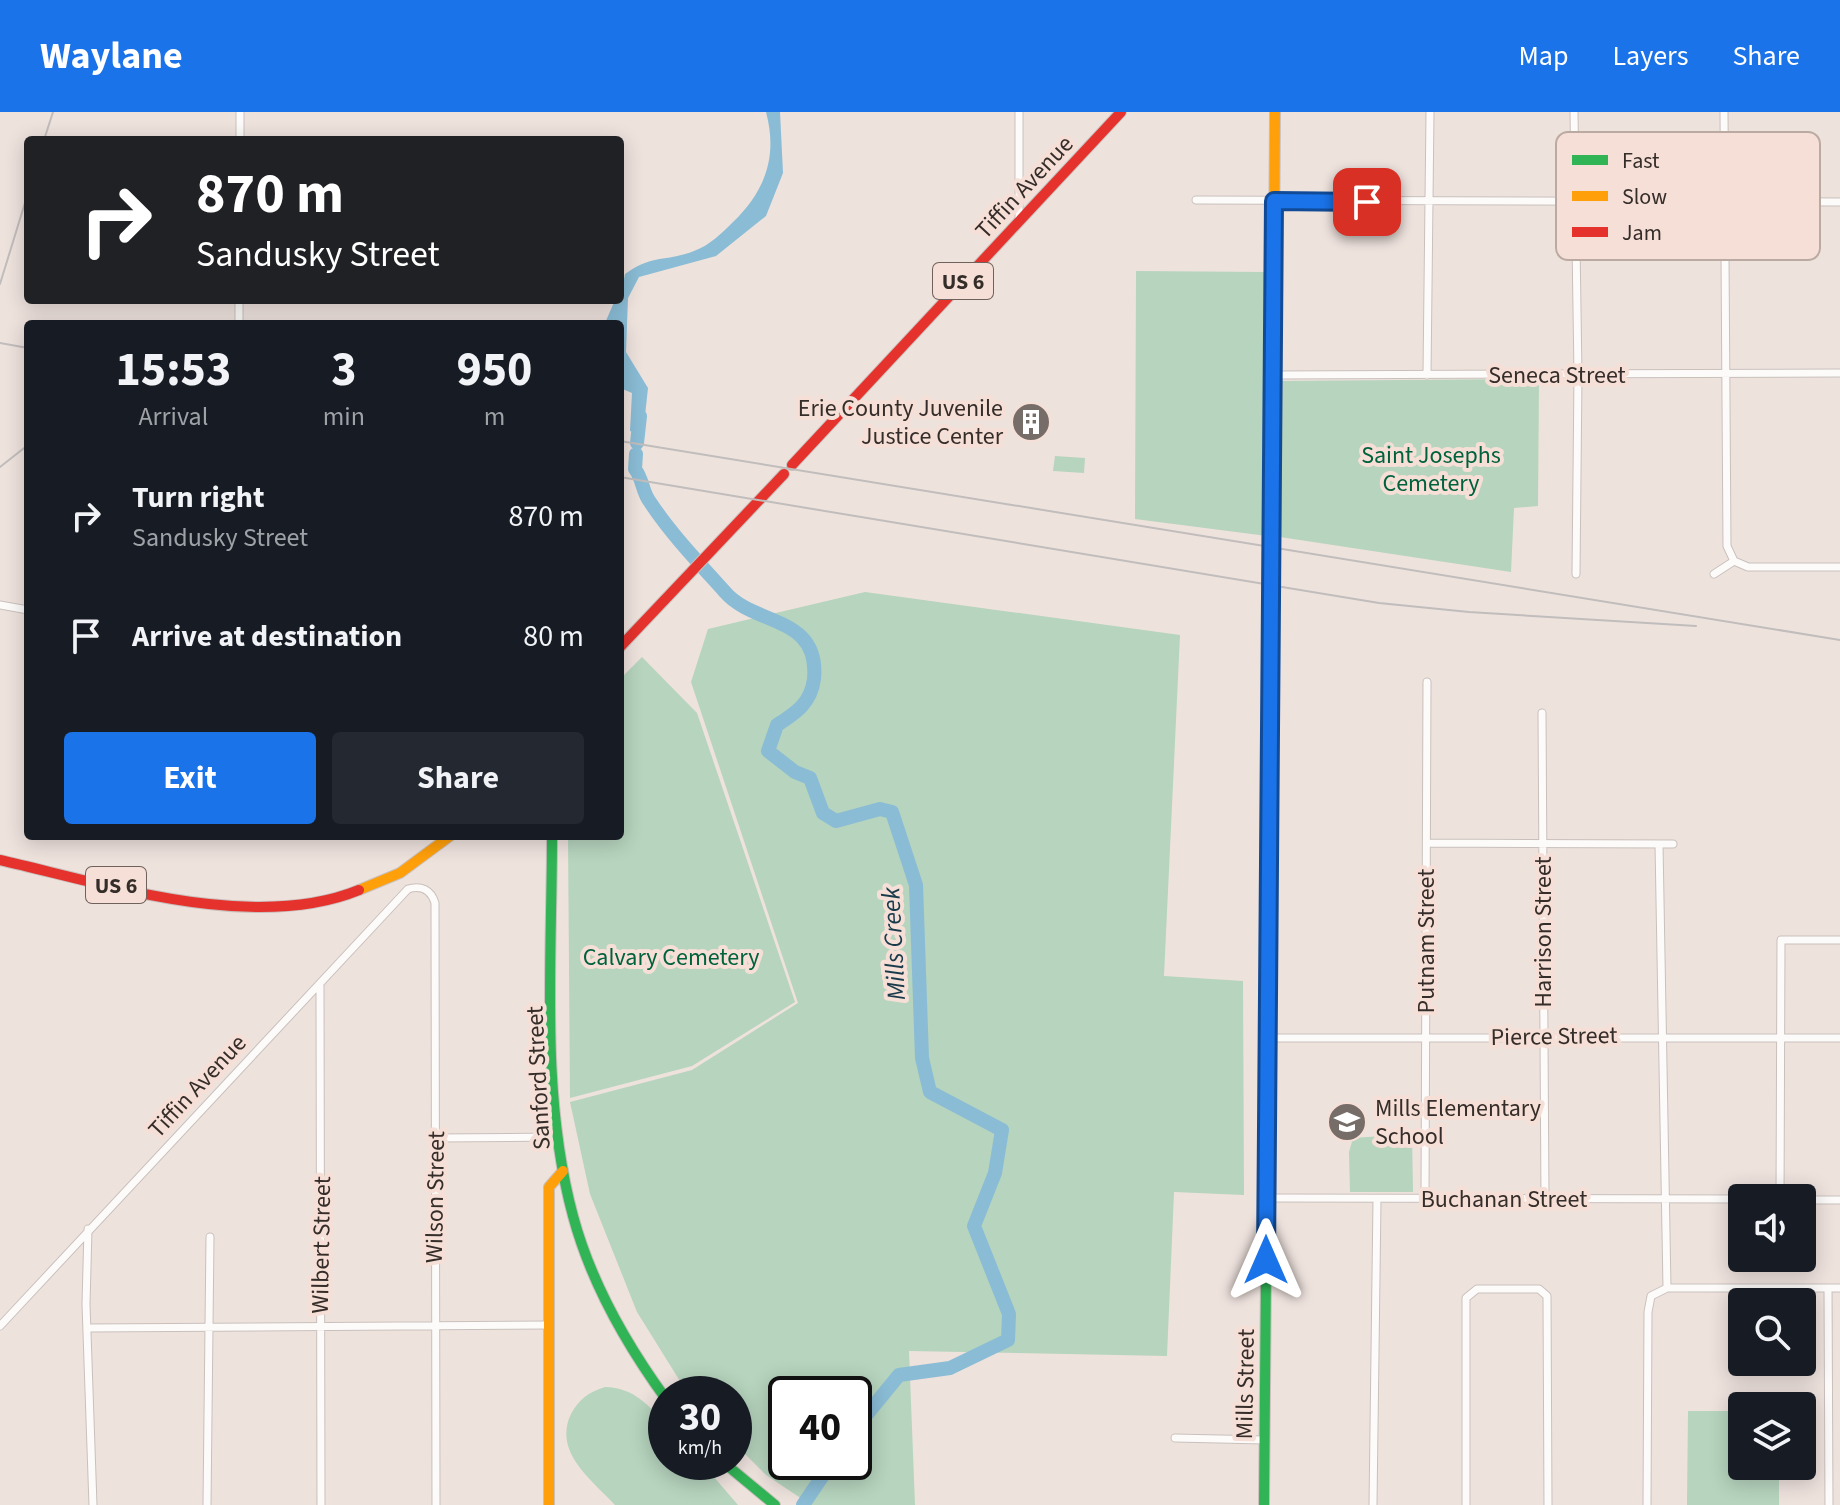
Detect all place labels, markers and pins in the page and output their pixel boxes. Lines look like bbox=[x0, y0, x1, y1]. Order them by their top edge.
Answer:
pin bbox=[1333, 168, 1401, 236]
place label: Erie County Juvenile Justice Center bbox=[798, 391, 1004, 454]
building icon: Erie County Juvenile Justice Center bbox=[1010, 401, 1052, 443]
place label: Mills Elementary School bbox=[1375, 1091, 1541, 1154]
school or university icon: Mills Elementary School bbox=[1326, 1101, 1368, 1143]

